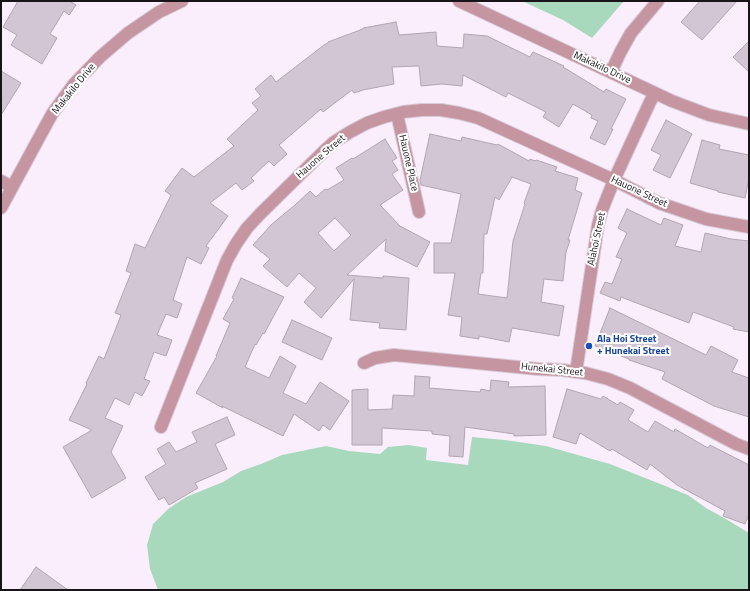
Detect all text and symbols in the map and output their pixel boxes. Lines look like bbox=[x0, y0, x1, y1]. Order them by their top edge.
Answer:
street label: Makakilo Drive bbox=[571, 49, 633, 87]
street label: Makakilo Drive bbox=[50, 61, 98, 117]
street label: Hauone Street bbox=[294, 133, 348, 181]
street label: Hauone Place bbox=[396, 134, 420, 192]
street label: Hauone Street bbox=[609, 174, 669, 210]
street label: Alahoi Street bbox=[586, 211, 608, 267]
place label: Ala Hoi Street + Hunekai Street bbox=[597, 334, 669, 358]
marker: Ala Hoi Street + Hunekai Street bbox=[584, 341, 594, 351]
street label: Hunekai Street bbox=[520, 361, 584, 379]

